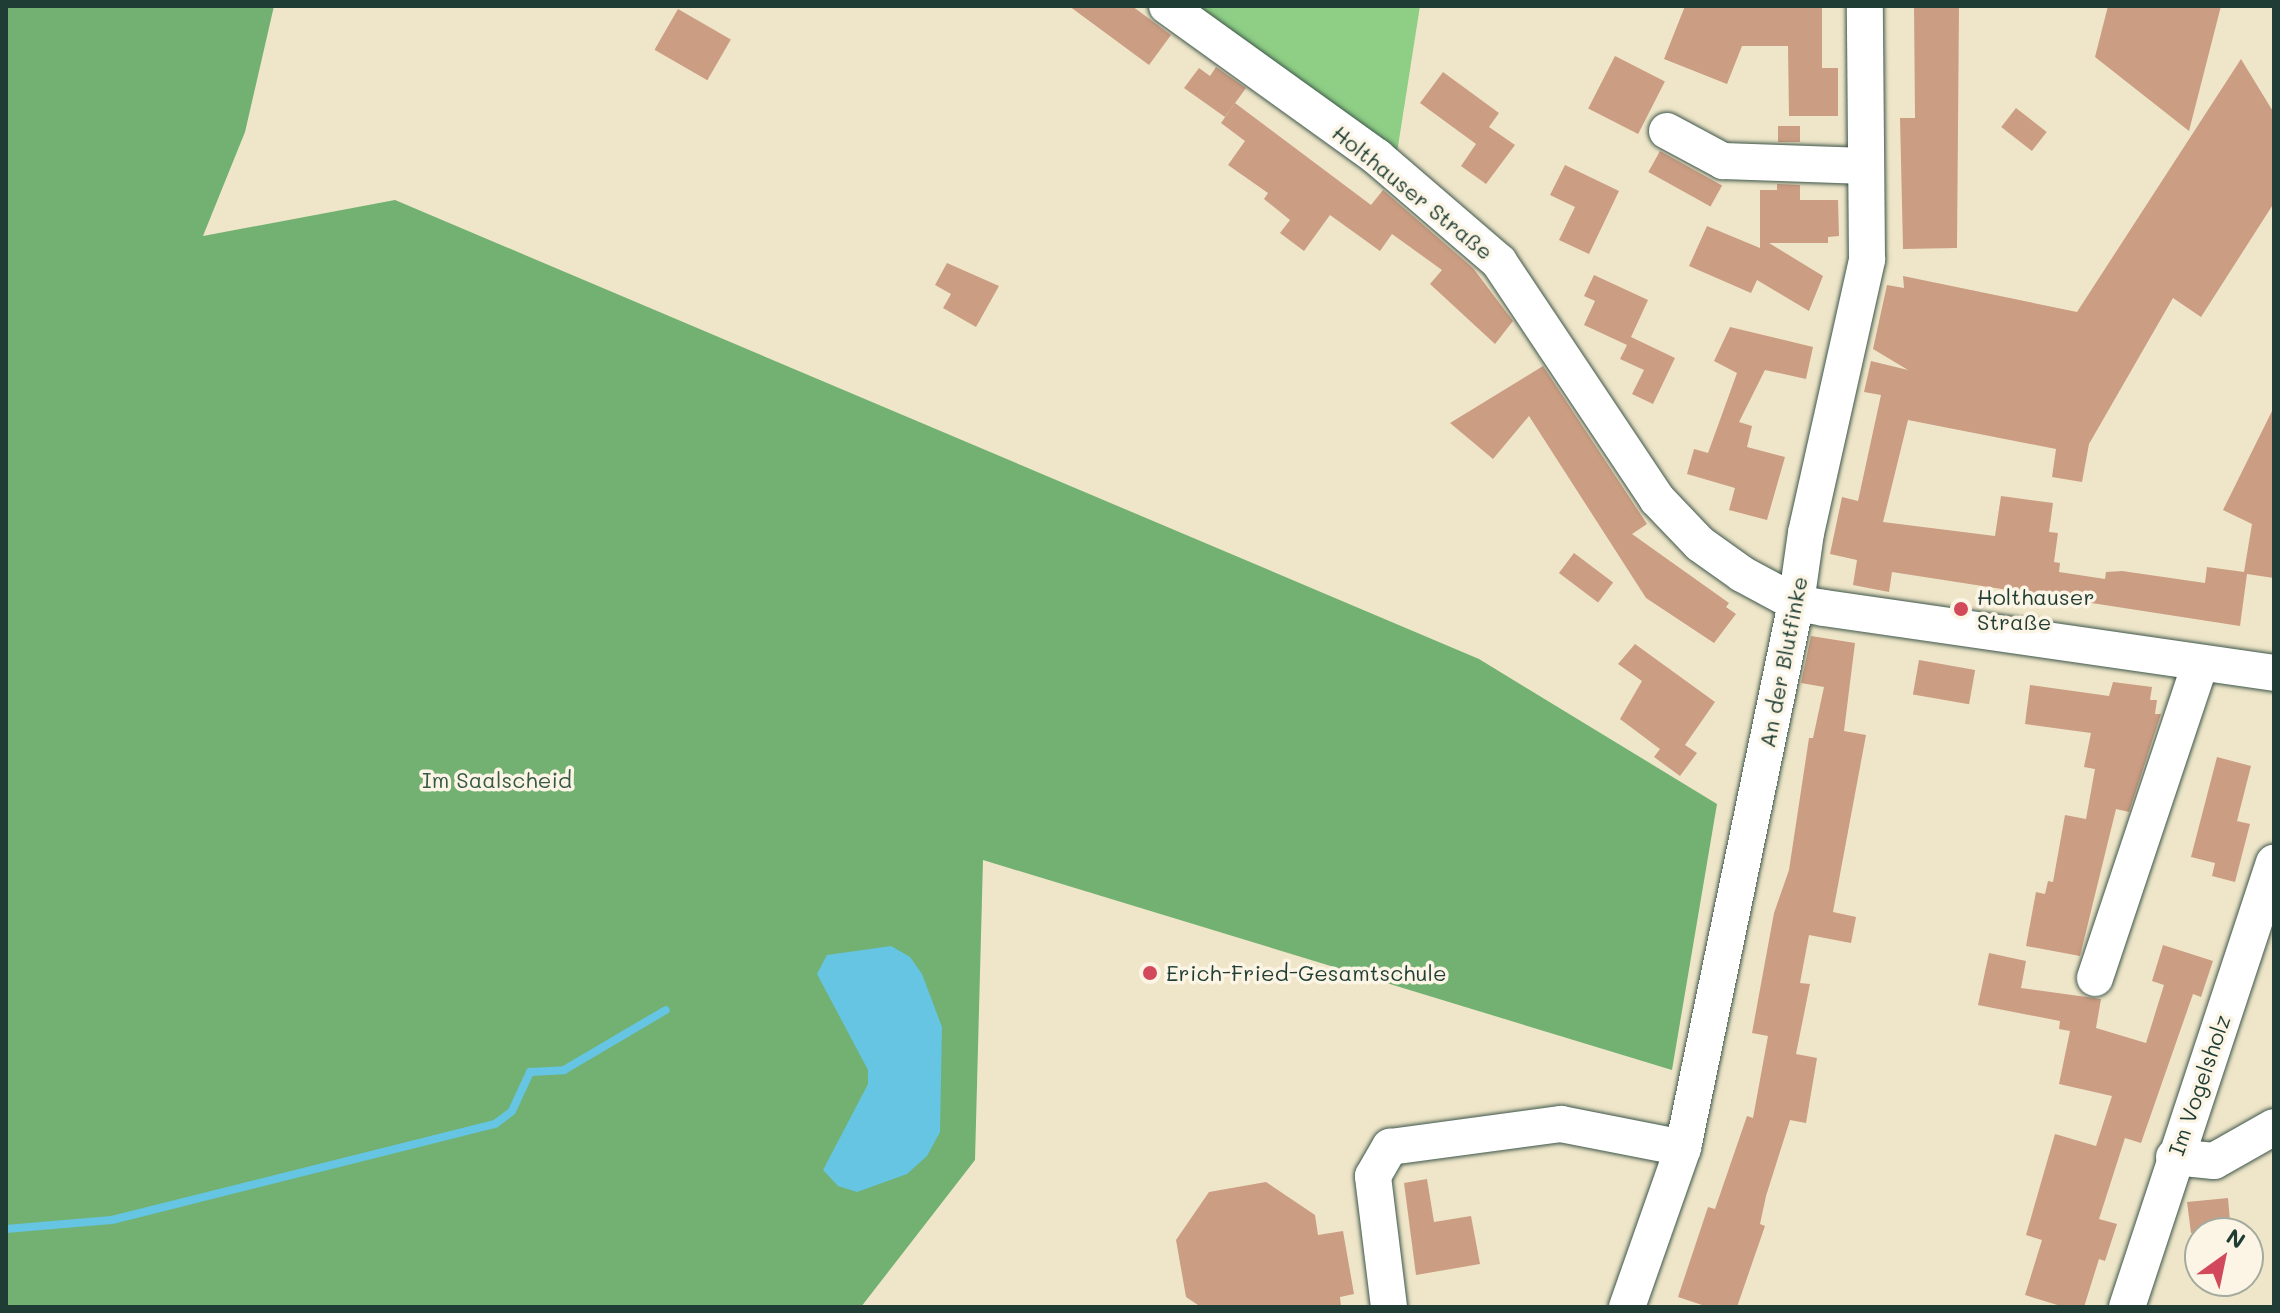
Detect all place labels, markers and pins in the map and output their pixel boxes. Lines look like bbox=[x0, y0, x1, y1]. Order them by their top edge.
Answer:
place label: Holthauser Straße bbox=[1977, 583, 2094, 634]
marker: Holthauser Straße bbox=[1952, 600, 1970, 618]
place label: Erich-Fried-Gesamtschule bbox=[1166, 960, 1447, 986]
marker: Erich-Fried-Gesamtschule bbox=[1141, 964, 1159, 982]

